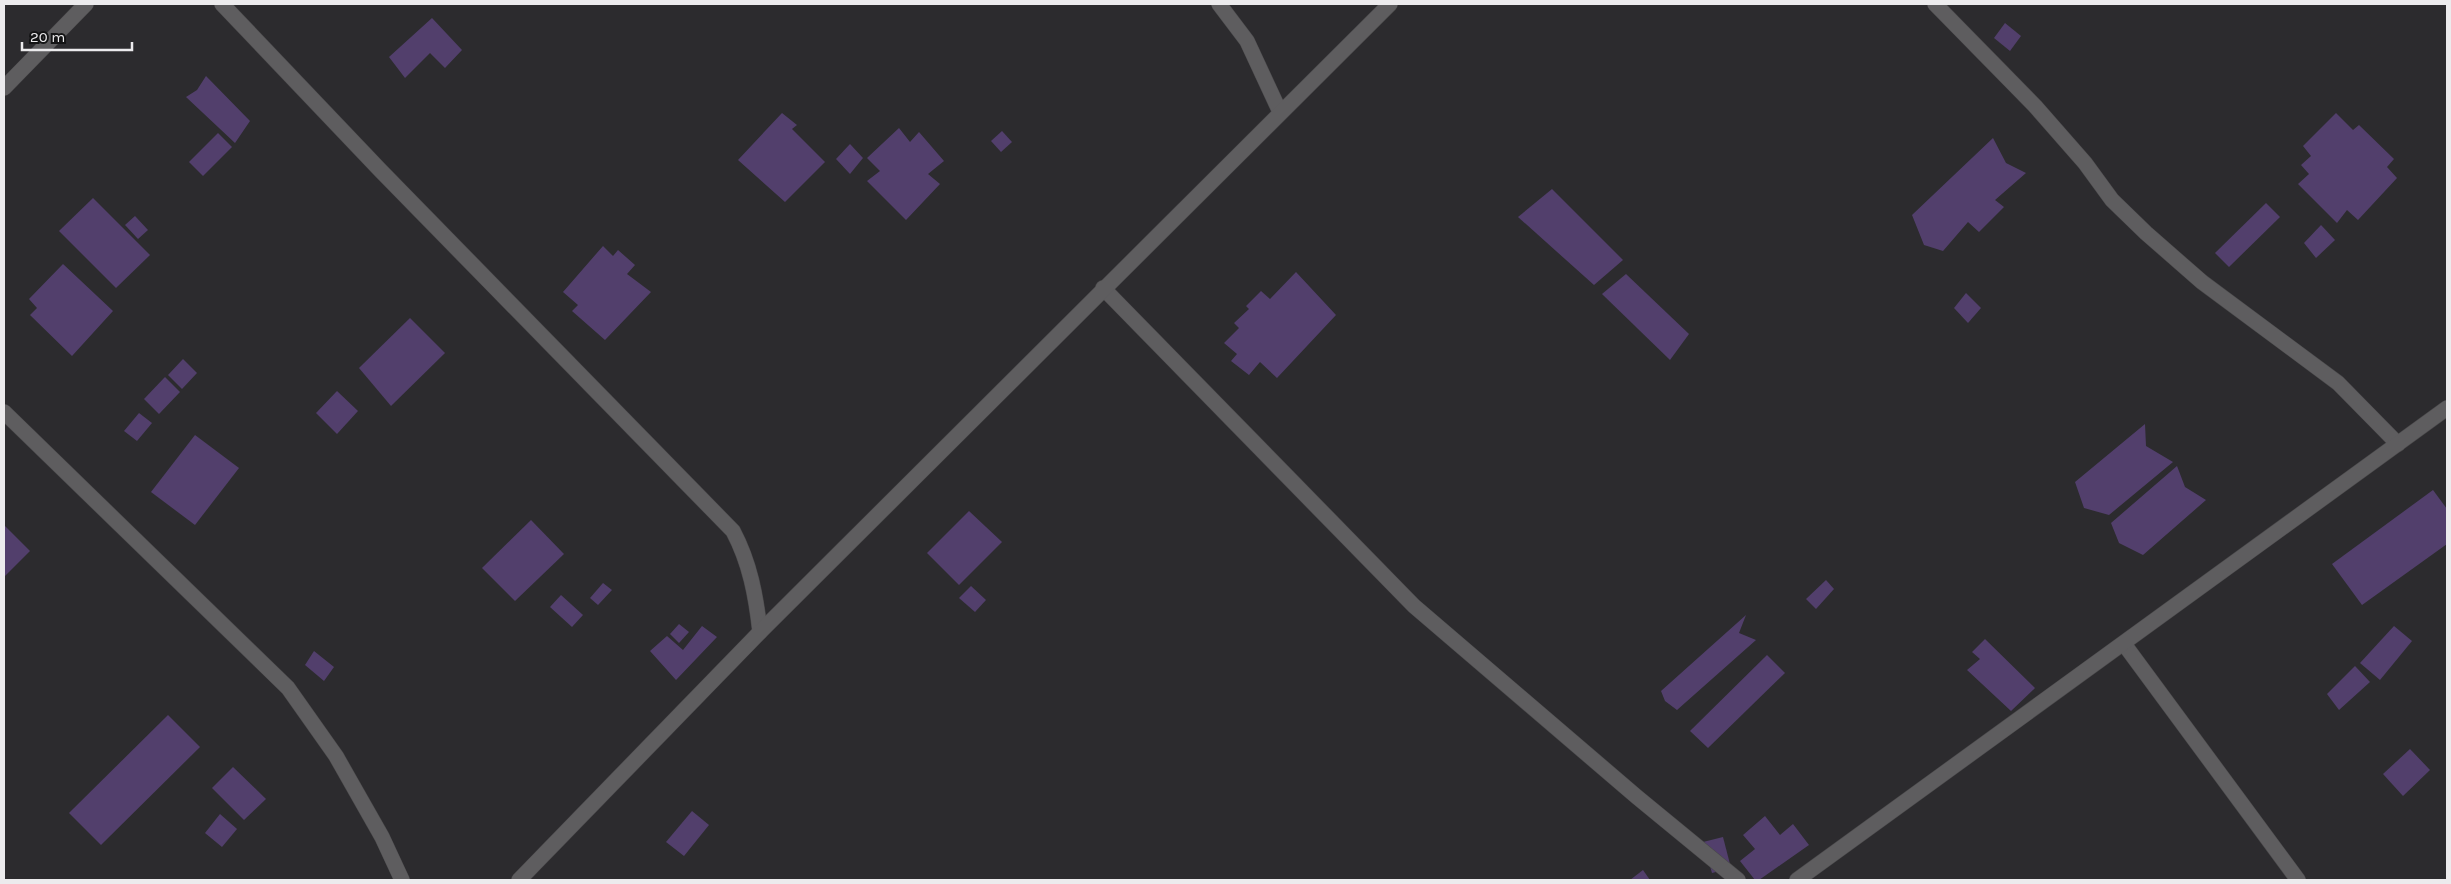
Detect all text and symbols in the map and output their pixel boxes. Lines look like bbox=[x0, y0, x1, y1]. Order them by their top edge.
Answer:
scale bar bbox=[22, 20, 132, 52]
text: 20 m bbox=[30, 28, 65, 46]

